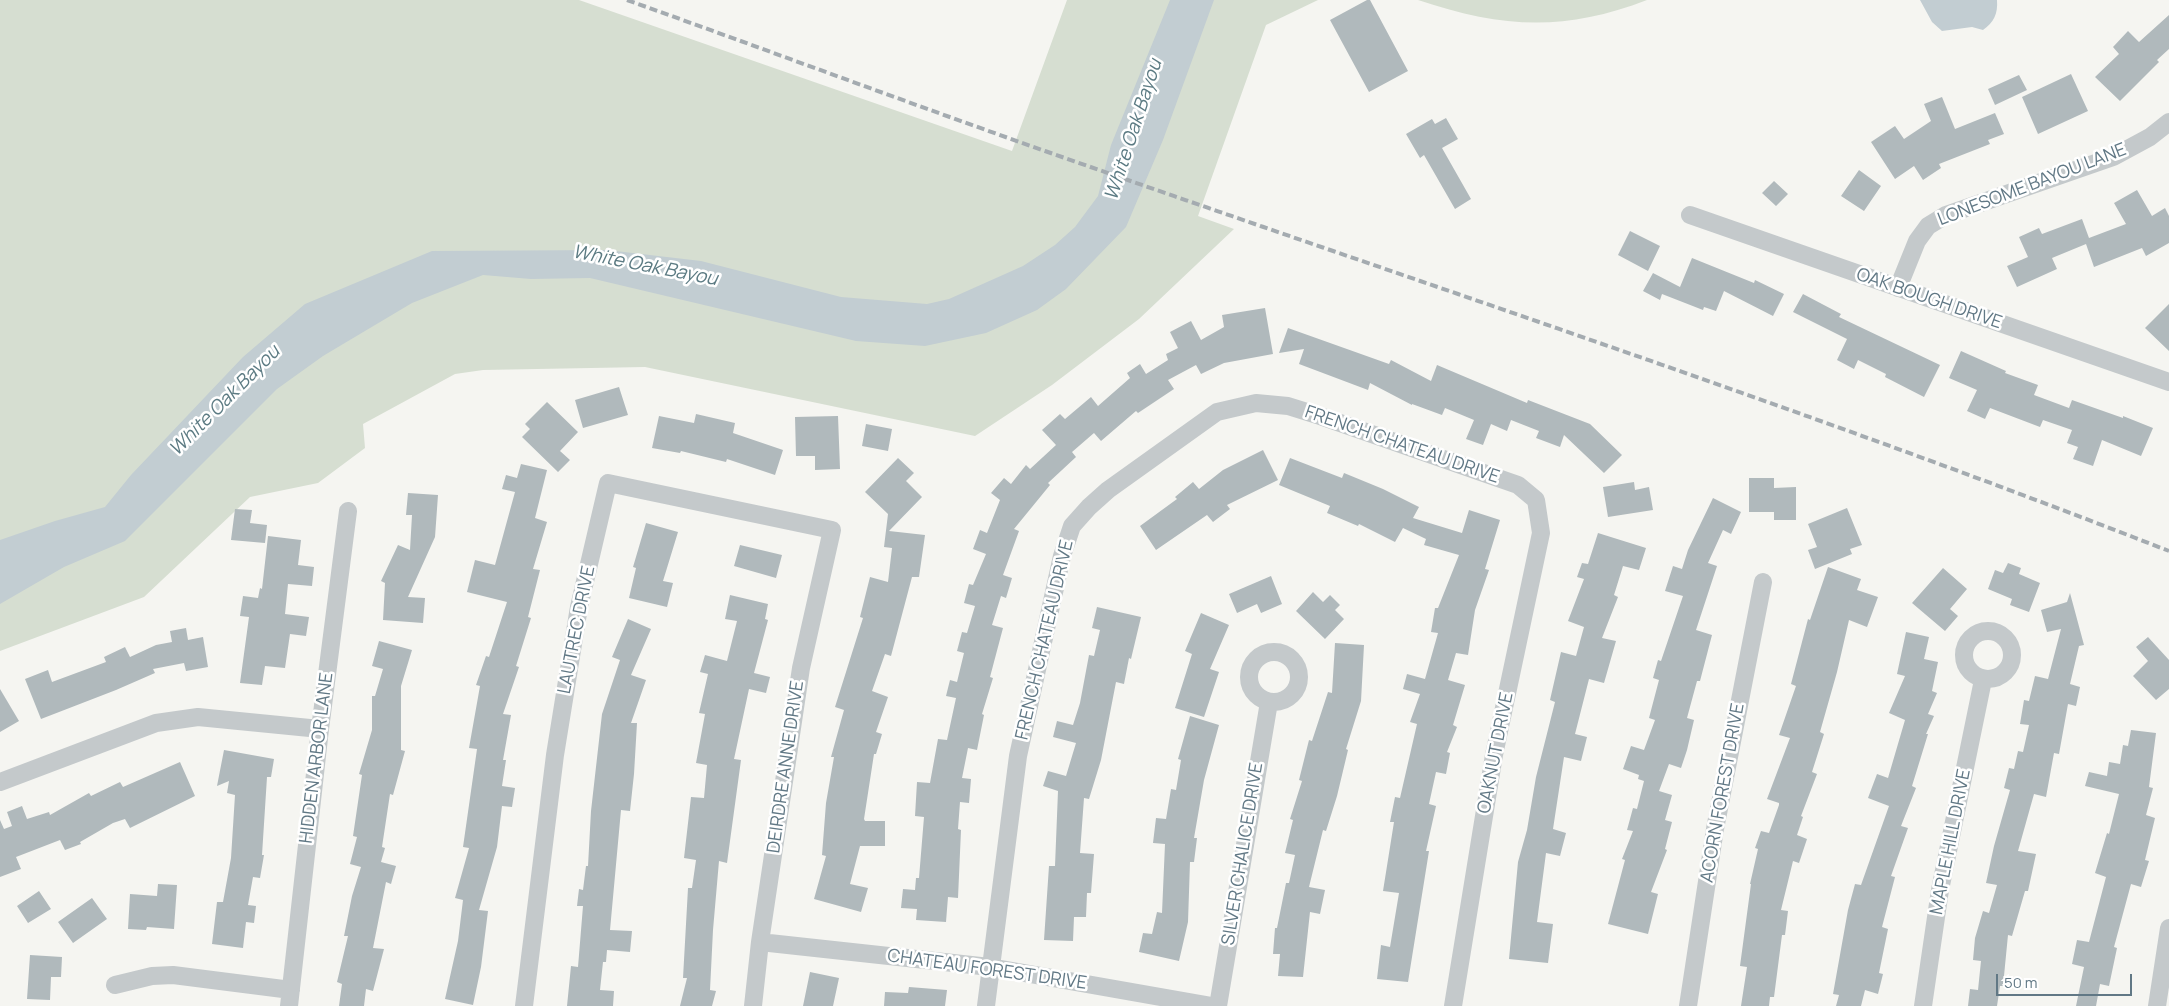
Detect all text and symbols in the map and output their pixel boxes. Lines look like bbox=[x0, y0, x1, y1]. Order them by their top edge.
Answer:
water label: White Oak Bayou bbox=[1100, 57, 1168, 203]
street label: LONESOME BAYOU LANE bbox=[1935, 139, 2129, 231]
water label: White Oak Bayou bbox=[571, 241, 719, 291]
street label: OAK BOUGH DRIVE bbox=[1853, 264, 2005, 334]
water label: White Oak Bayou bbox=[165, 341, 285, 461]
street label: FRENCH CHATEAU DRIVE bbox=[1302, 402, 1502, 488]
street label: FRENCH CHATEAU DRIVE bbox=[1011, 538, 1079, 742]
street label: LAUTREC DRIVE bbox=[554, 564, 600, 696]
street label: HIDDEN ARBOR LANE bbox=[296, 671, 338, 845]
street label: DEIRDRE ANNE DRIVE bbox=[763, 679, 809, 855]
street label: OAKNUT DRIVE bbox=[1474, 691, 1518, 815]
street label: ACORN FOREST DRIVE bbox=[1697, 702, 1749, 884]
street label: SILVER CHALICE DRIVE bbox=[1218, 761, 1268, 947]
street label: MAPLE HILL DRIVE bbox=[1926, 767, 1976, 917]
street label: CHATEAU FOREST DRIVE bbox=[886, 945, 1088, 995]
scale bar bbox=[1999, 964, 2135, 996]
text: 50 m bbox=[2004, 972, 2038, 993]

